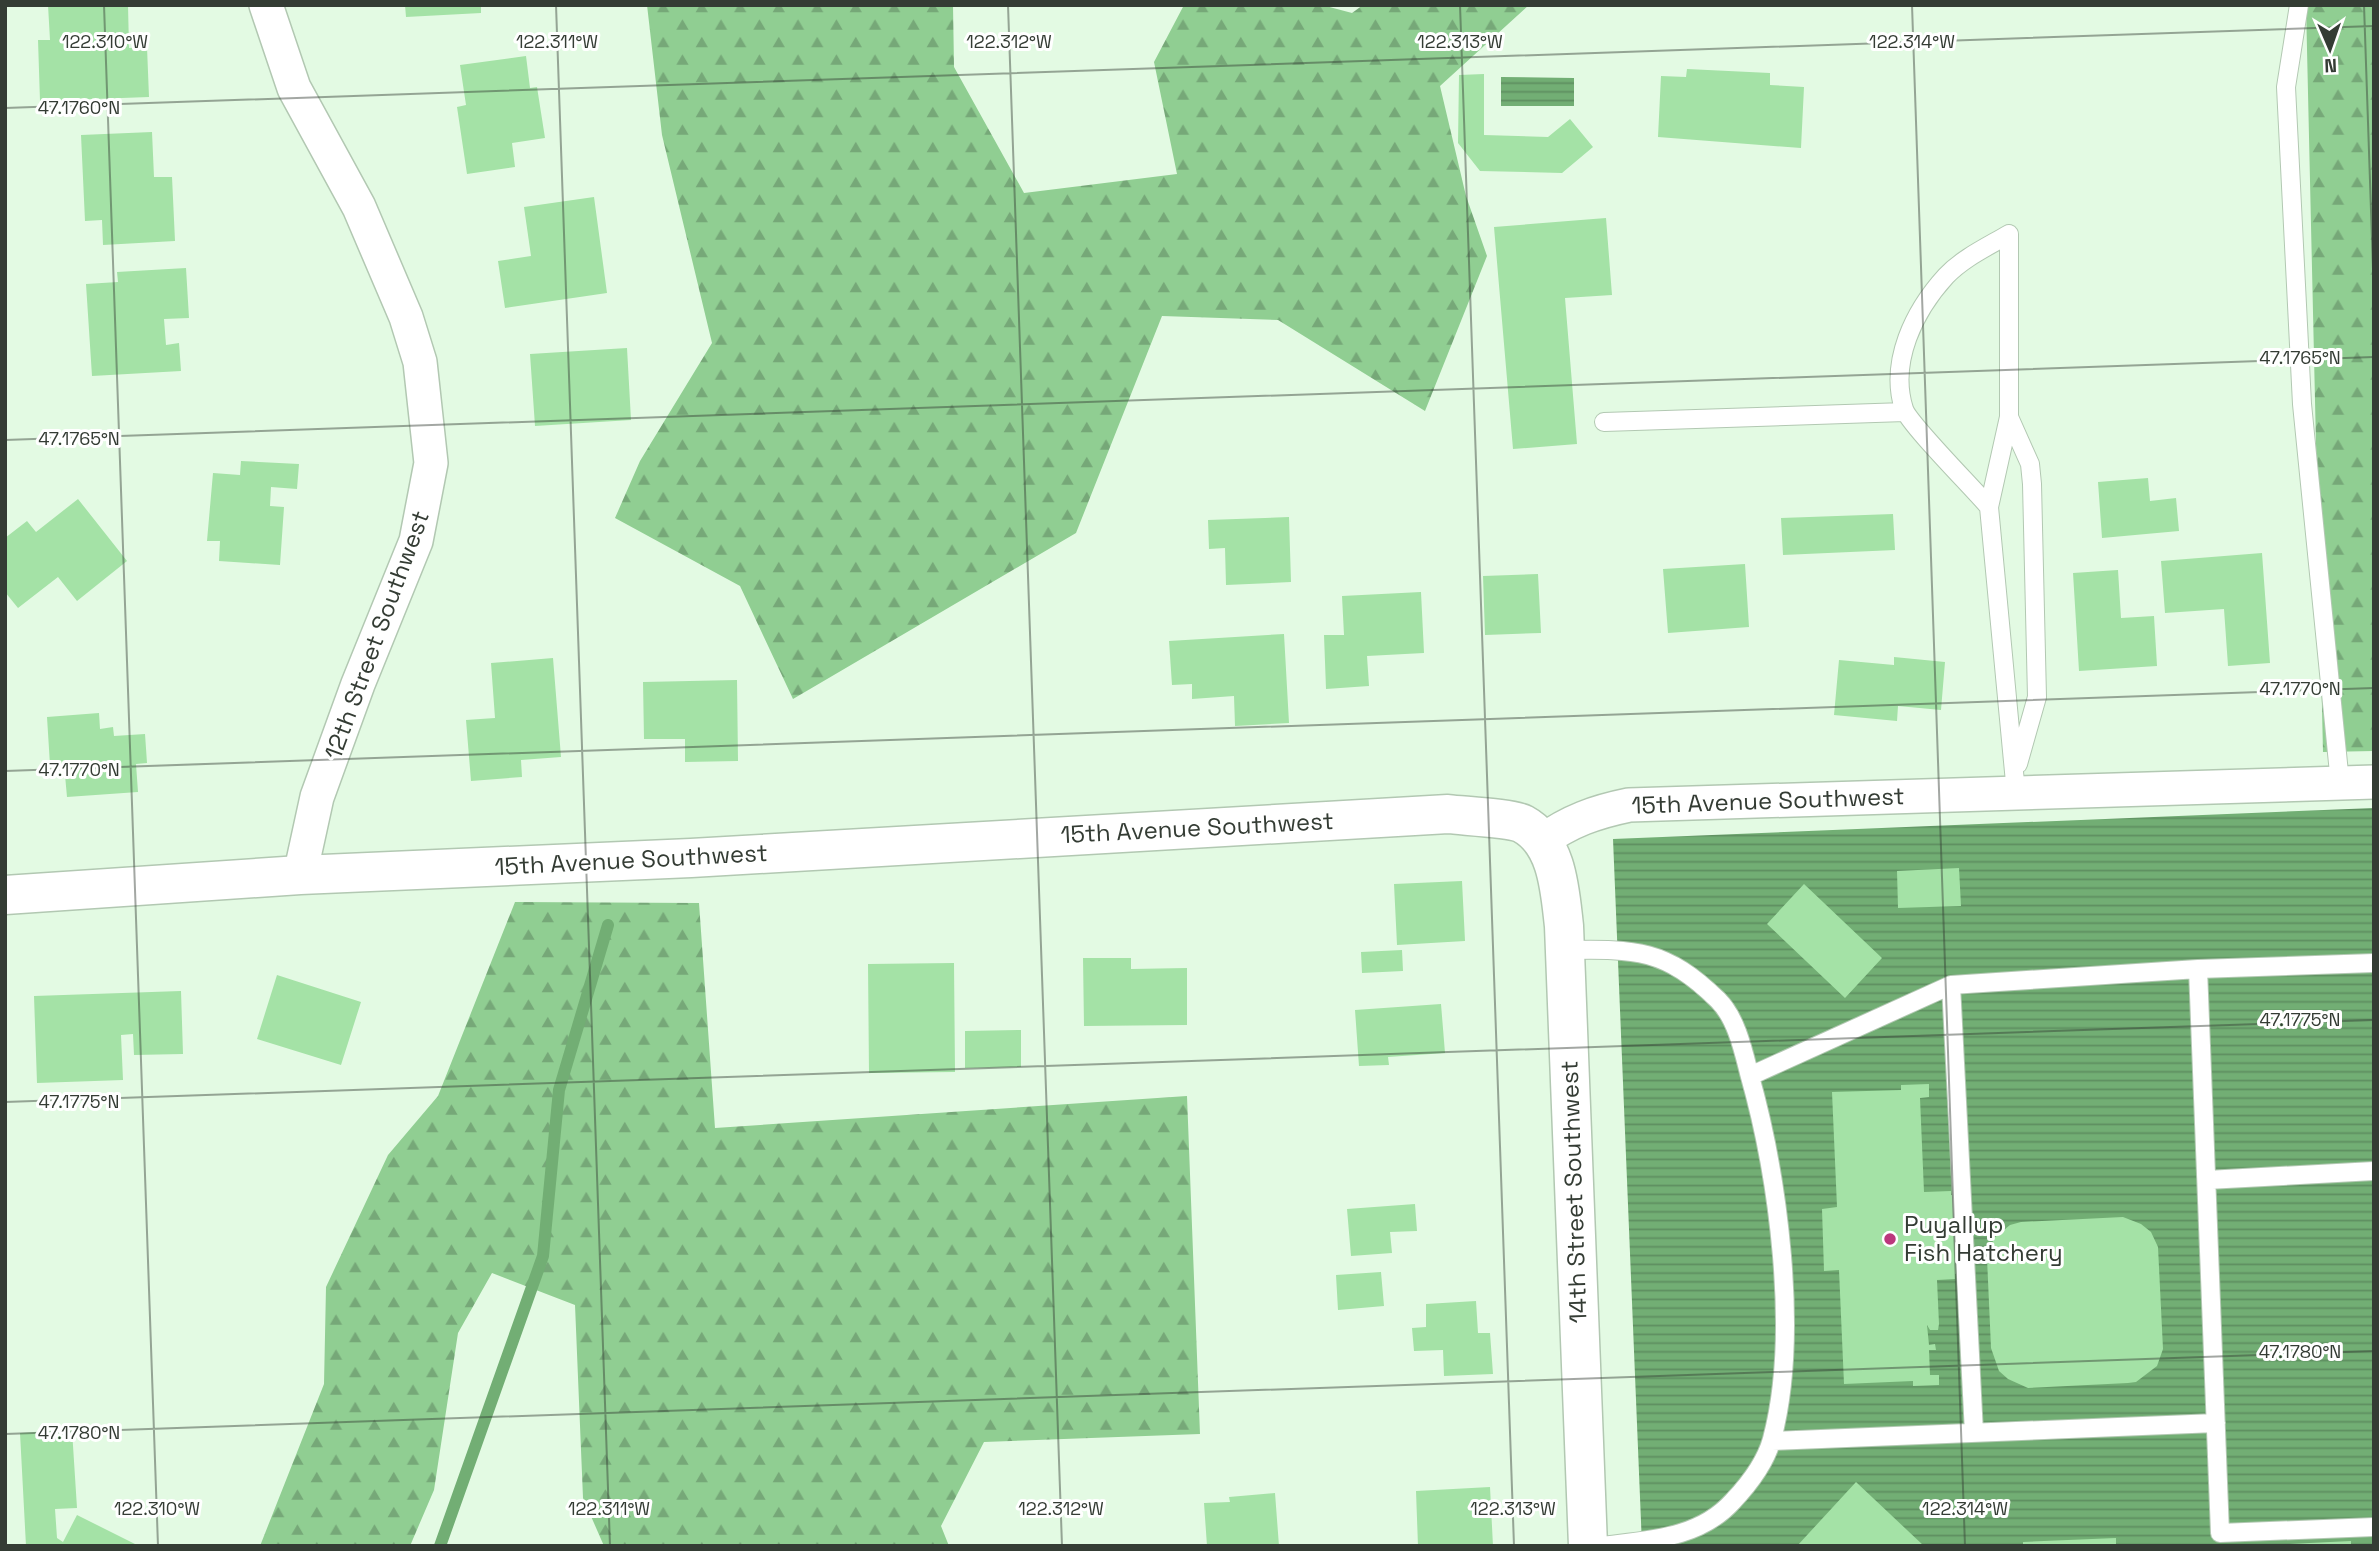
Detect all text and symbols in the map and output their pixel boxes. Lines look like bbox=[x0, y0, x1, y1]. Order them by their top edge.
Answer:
north arrow bbox=[2295, 14, 2365, 84]
text: 122.310°W bbox=[62, 30, 148, 53]
text: 122.311°W bbox=[516, 30, 598, 53]
text: 122.312°W bbox=[966, 30, 1052, 53]
text: 122.313°W bbox=[1417, 30, 1503, 53]
text: 122.314°W bbox=[1869, 30, 1955, 53]
text: N bbox=[2324, 53, 2337, 78]
text: 47.1760°N bbox=[38, 96, 120, 119]
text: 47.1765°N bbox=[2259, 346, 2341, 369]
text: 47.1765°N bbox=[38, 427, 120, 450]
street label: 12th Street Southwest bbox=[317, 506, 436, 763]
text: 47.1770°N bbox=[2259, 677, 2341, 700]
text: 47.1770°N bbox=[38, 758, 120, 781]
street label: 15th Avenue Southwest bbox=[1631, 780, 1905, 821]
street label: 15th Avenue Southwest bbox=[1060, 805, 1334, 850]
street label: 15th Avenue Southwest bbox=[494, 837, 768, 882]
text: 47.1775°N bbox=[2260, 1008, 2340, 1031]
street label: 14th Street Southwest bbox=[1553, 1060, 1594, 1324]
text: 47.1775°N bbox=[39, 1090, 119, 1113]
place label: Puyallup Fish Hatchery bbox=[1904, 1209, 2063, 1268]
marker: Puyallup Fish Hatchery bbox=[1882, 1231, 1898, 1247]
text: 47.1780°N bbox=[2259, 1340, 2341, 1363]
text: 47.1780°N bbox=[38, 1421, 120, 1444]
text: 122.310°W bbox=[114, 1497, 200, 1520]
text: 122.311°W bbox=[568, 1497, 650, 1520]
text: 122.312°W bbox=[1018, 1497, 1104, 1520]
text: 122.313°W bbox=[1470, 1497, 1556, 1520]
text: 122.314°W bbox=[1922, 1497, 2008, 1520]

